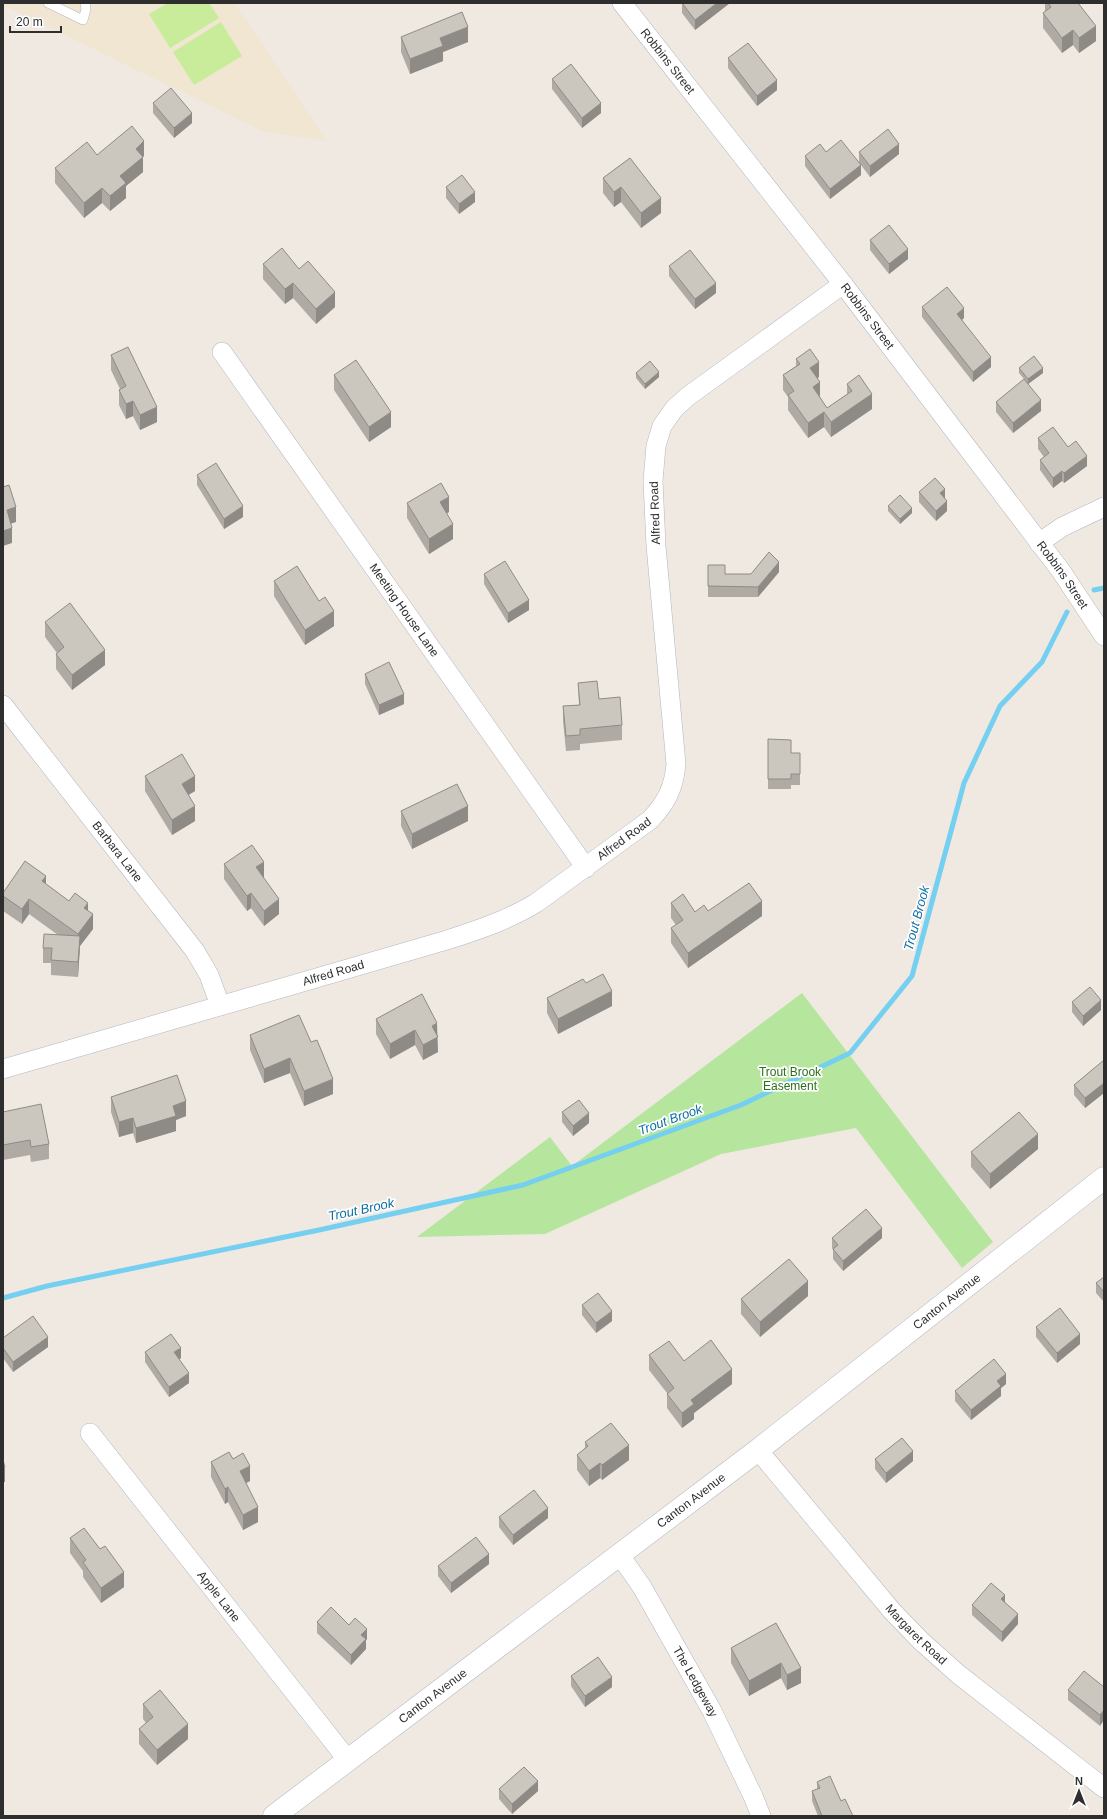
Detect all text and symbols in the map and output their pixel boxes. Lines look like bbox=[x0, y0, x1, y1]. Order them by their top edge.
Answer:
scale bar bbox=[10, 8, 61, 34]
text: 20 m bbox=[16, 15, 43, 29]
street label: Robbins Street bbox=[638, 26, 698, 97]
street label: Robbins Street bbox=[838, 280, 898, 353]
street label: Alfred Road bbox=[647, 481, 663, 545]
street label: Robbins Street bbox=[1034, 538, 1091, 612]
street label: Meeting House Lane bbox=[366, 561, 442, 660]
street label: Alfred Road bbox=[594, 814, 654, 863]
street label: Barbara Lane bbox=[90, 819, 146, 885]
water label: Trout Brook bbox=[901, 882, 933, 952]
street label: Alfred Road bbox=[301, 957, 366, 989]
park label: Trout Brook Easement bbox=[759, 1065, 822, 1093]
water label: Trout Brook bbox=[636, 1100, 706, 1138]
water label: Trout Brook bbox=[327, 1195, 397, 1224]
street label: Canton Avenue bbox=[910, 1271, 984, 1332]
street label: Canton Avenue bbox=[654, 1470, 728, 1531]
street label: Apple Lane bbox=[194, 1568, 243, 1625]
street label: Margaret Road bbox=[882, 1601, 949, 1667]
street label: The Ledgeway bbox=[670, 1644, 721, 1719]
street label: Canton Avenue bbox=[396, 1665, 470, 1726]
north arrow bbox=[1059, 1771, 1099, 1811]
text: N bbox=[1075, 1775, 1083, 1787]

